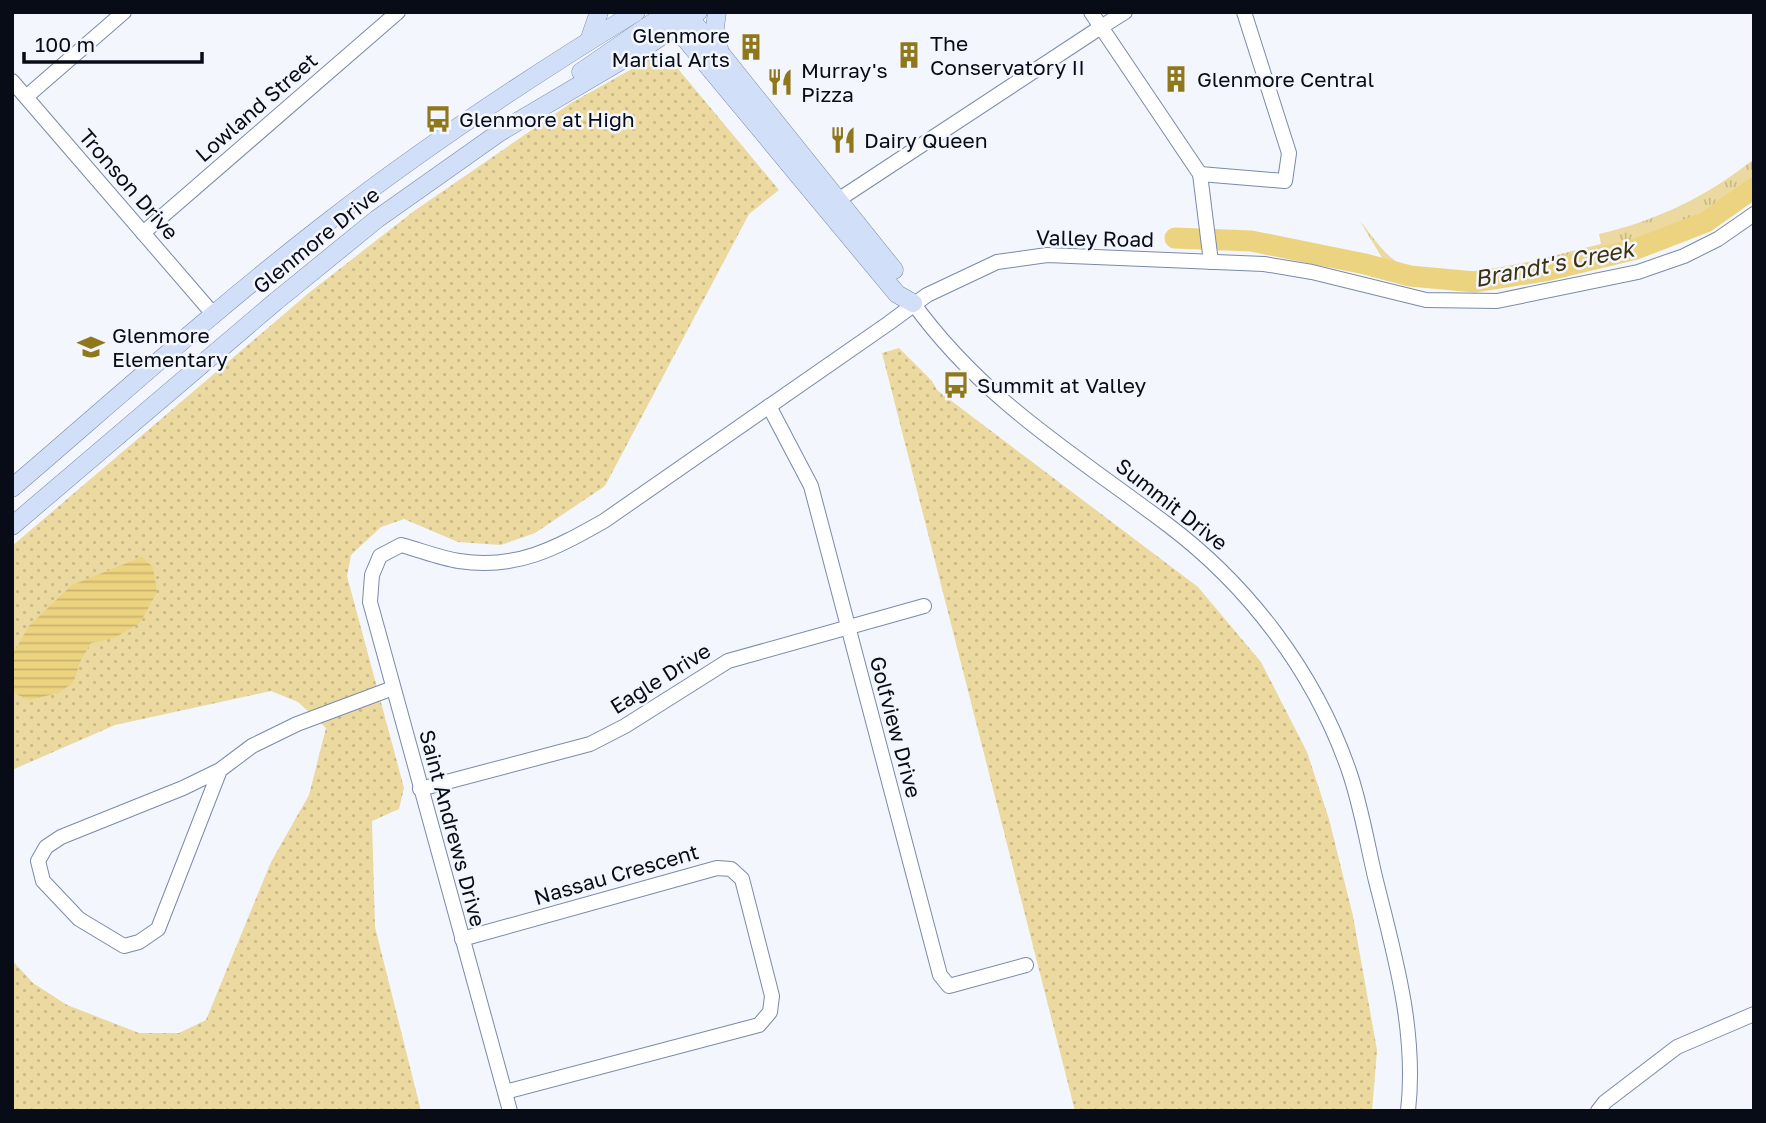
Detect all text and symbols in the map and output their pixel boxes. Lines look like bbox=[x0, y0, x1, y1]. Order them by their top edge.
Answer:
scale bar bbox=[24, 21, 203, 65]
place label: Glenmore Martial Arts bbox=[611, 22, 730, 72]
place label: The Conservatory II bbox=[930, 30, 1085, 80]
text: 100 m bbox=[35, 31, 95, 57]
building icon: Glenmore Martial Arts bbox=[736, 32, 766, 62]
building icon: The Conservatory II bbox=[894, 40, 924, 70]
street label: Lowland Street bbox=[190, 47, 322, 167]
place label: Murray's Pizza bbox=[801, 57, 888, 107]
building icon: Glenmore Central bbox=[1161, 64, 1191, 94]
place label: Glenmore Central bbox=[1197, 66, 1374, 92]
restaurant icon: Murray's Pizza bbox=[765, 67, 795, 97]
bus stop icon: Glenmore at High bbox=[423, 104, 453, 134]
place label: Glenmore at High bbox=[459, 106, 635, 132]
street label: Tronson Drive bbox=[74, 123, 184, 245]
restaurant icon: Dairy Queen bbox=[828, 125, 858, 155]
place label: Dairy Queen bbox=[864, 127, 988, 153]
street label: Glenmore Drive bbox=[248, 181, 384, 299]
street label: Valley Road bbox=[1036, 224, 1154, 252]
water label: Brandt's Creek bbox=[1472, 233, 1638, 292]
place label: Glenmore Elementary bbox=[112, 322, 228, 372]
school or university icon: Glenmore Elementary bbox=[76, 332, 106, 362]
bus stop icon: Summit at Valley bbox=[941, 370, 971, 400]
place label: Summit at Valley bbox=[977, 372, 1147, 398]
street label: Summit Drive bbox=[1111, 452, 1233, 556]
street label: Eagle Drive bbox=[605, 637, 715, 719]
street label: Golfview Drive bbox=[865, 653, 927, 801]
street label: Saint Andrews Drive bbox=[414, 727, 492, 929]
street label: Nassau Crescent bbox=[531, 838, 701, 910]

